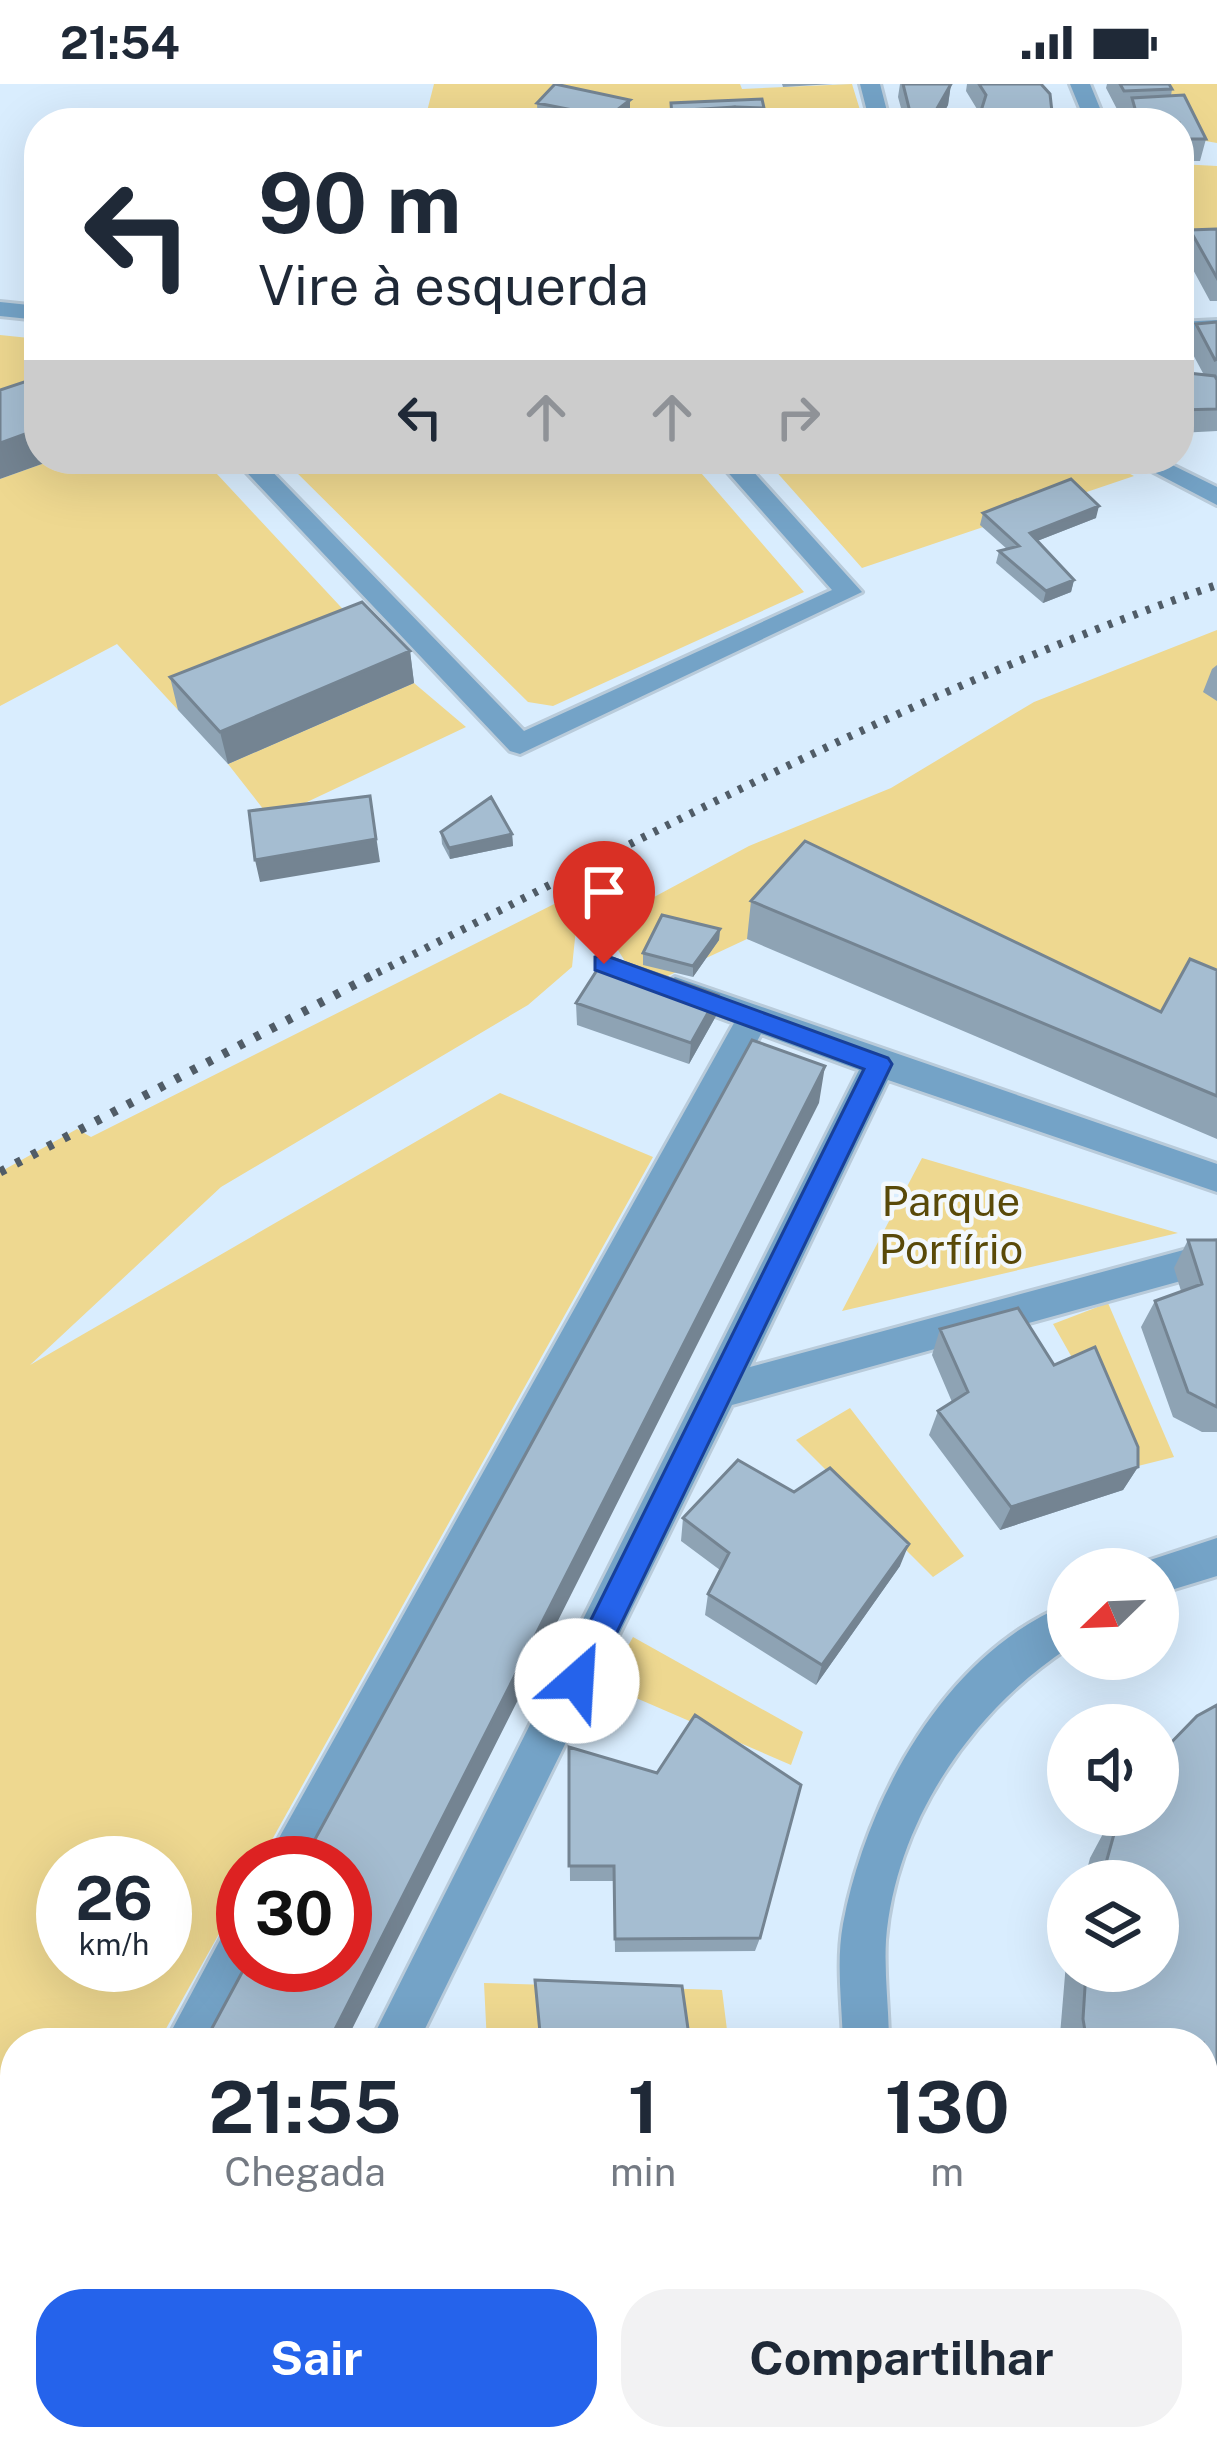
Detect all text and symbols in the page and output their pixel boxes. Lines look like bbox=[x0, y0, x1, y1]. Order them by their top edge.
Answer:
text: 21:54 bbox=[60, 16, 180, 69]
text: 90 m bbox=[258, 153, 461, 252]
icon: left bbox=[60, 156, 216, 312]
text: Vire à esquerda bbox=[258, 254, 649, 317]
icon: left bbox=[387, 384, 453, 450]
icon: ahead bbox=[513, 384, 579, 450]
icon: ahead bbox=[639, 384, 705, 450]
icon: right bbox=[765, 384, 831, 450]
pin bbox=[553, 841, 655, 964]
icon: arrive bbox=[571, 859, 637, 925]
park label: Parque Porfírio bbox=[879, 1176, 1023, 1273]
north arrow bbox=[1047, 1548, 1179, 1680]
map controls bbox=[1047, 1548, 1179, 1992]
position arrow bbox=[514, 1618, 640, 1744]
button: sound bbox=[1047, 1704, 1179, 1836]
speed limit sign: 30 bbox=[216, 1836, 372, 1992]
button: layers bbox=[1047, 1860, 1179, 1992]
text: 26 bbox=[75, 1863, 153, 1934]
text: km/h bbox=[79, 1926, 149, 1962]
text: 21:55 bbox=[208, 2065, 402, 2149]
text: 1 bbox=[628, 2065, 659, 2149]
text: 130 bbox=[885, 2065, 1010, 2149]
text: Chegada bbox=[224, 2149, 386, 2195]
text: min bbox=[610, 2149, 676, 2195]
text: m bbox=[930, 2149, 964, 2195]
button: Sair bbox=[36, 2289, 597, 2427]
button: Compartilhar bbox=[621, 2289, 1182, 2427]

